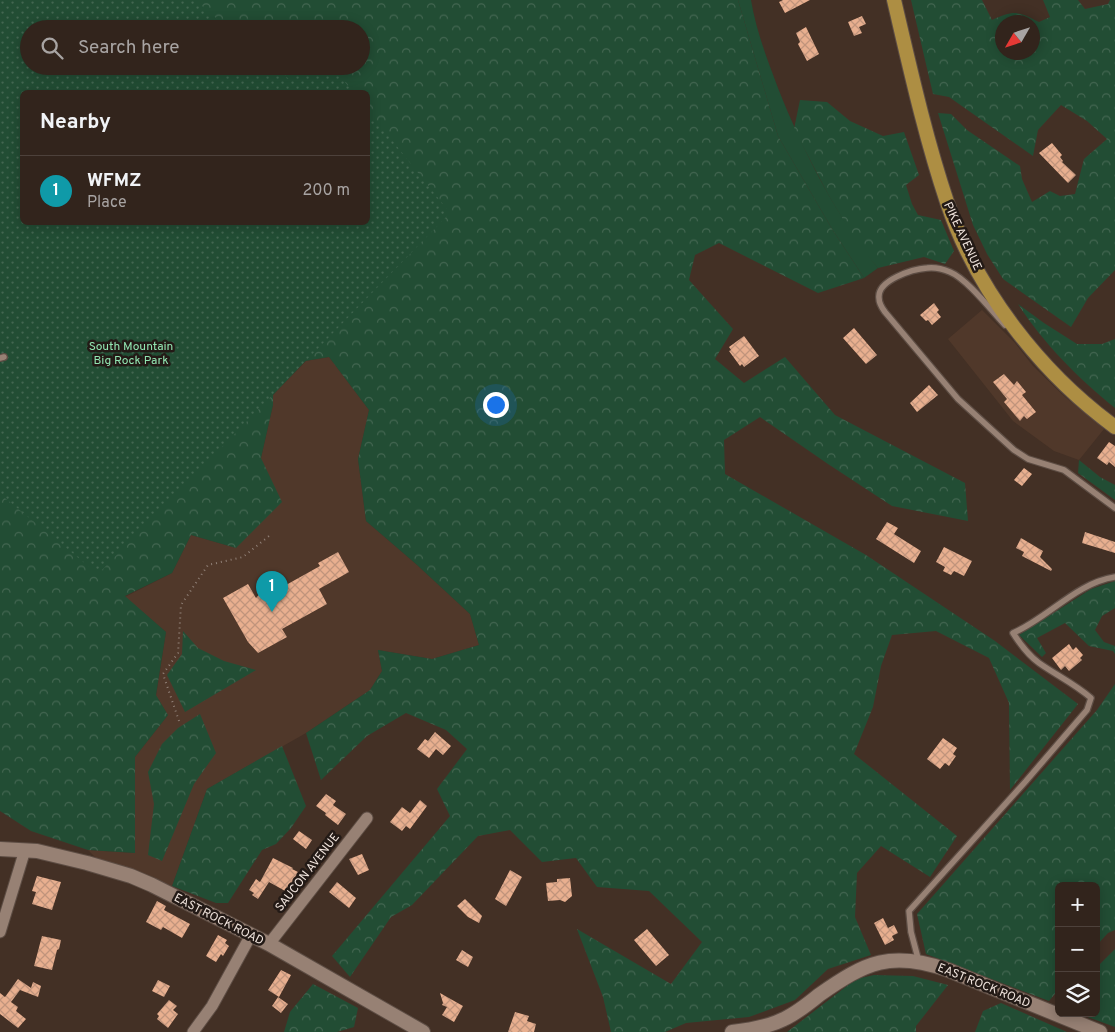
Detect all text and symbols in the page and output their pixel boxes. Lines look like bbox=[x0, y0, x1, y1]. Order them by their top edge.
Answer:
north arrow bbox=[995, 15, 1040, 60]
search box bbox=[20, 20, 370, 75]
icon: search bbox=[38, 34, 66, 62]
text: Search here bbox=[78, 36, 180, 60]
text: Nearby bbox=[40, 109, 111, 136]
text: WFMZ bbox=[87, 169, 141, 193]
text: 1 bbox=[53, 181, 59, 201]
text: 200 m bbox=[302, 181, 350, 201]
text: Place bbox=[87, 193, 127, 213]
street label: PIKE AVENUE bbox=[939, 199, 985, 273]
park label: South Mountain Big Rock Park bbox=[89, 339, 173, 369]
your location bbox=[483, 392, 509, 418]
pin: 1 bbox=[256, 571, 288, 612]
street label: SAUCON AVENUE bbox=[272, 830, 344, 915]
map controls bbox=[1055, 882, 1100, 1017]
button: + bbox=[1055, 882, 1100, 927]
street label: EAST ROCK ROAD bbox=[171, 890, 266, 949]
button: − bbox=[1055, 927, 1100, 972]
street label: EAST ROCK ROAD bbox=[935, 960, 1032, 1012]
button: layers bbox=[1055, 972, 1100, 1017]

